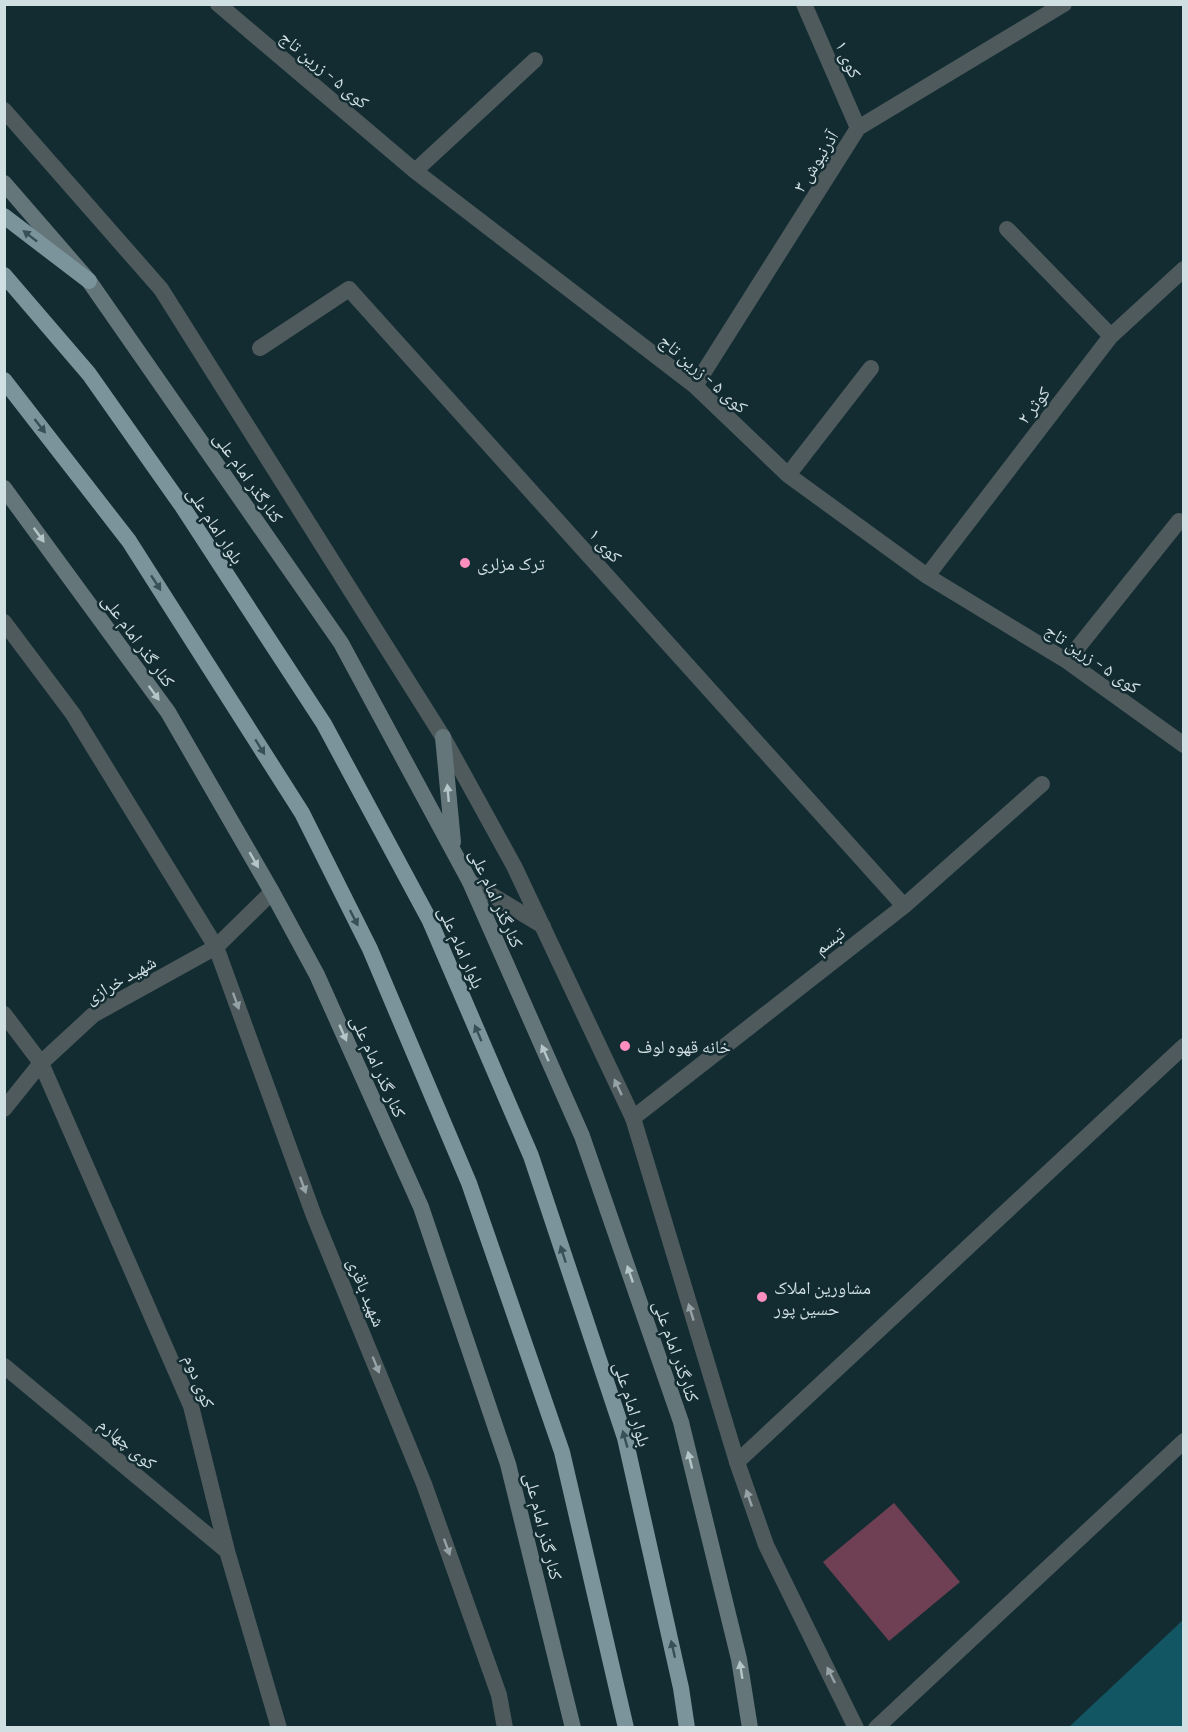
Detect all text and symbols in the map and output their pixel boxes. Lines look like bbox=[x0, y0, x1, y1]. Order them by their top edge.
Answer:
street label: کوی ۵ - زرین تاج bbox=[275, 24, 375, 115]
street label: کوی ۱ bbox=[830, 36, 868, 82]
street label: آذرنیوش ۳ bbox=[787, 125, 844, 196]
one-way arrow bbox=[23, 230, 38, 242]
street label: کوی ۵ - زرین تاج bbox=[654, 328, 754, 419]
street label: کوثر ۲ bbox=[1011, 381, 1055, 429]
one-way arrow bbox=[34, 418, 47, 434]
street label: کنارگذر امام علی bbox=[208, 427, 290, 528]
street label: بلوار امام علی bbox=[181, 482, 250, 569]
street label: کوی ۱ bbox=[584, 523, 628, 568]
one-way arrow bbox=[33, 527, 45, 543]
place label: ترک مزلری bbox=[477, 551, 545, 575]
marker: ترک مزلری bbox=[458, 556, 472, 570]
one-way arrow bbox=[150, 575, 161, 591]
street label: کنار گذر امام علی bbox=[96, 589, 181, 692]
street label: کوی ۵ - زرین تاج bbox=[1040, 617, 1146, 700]
one-way arrow bbox=[147, 685, 159, 700]
one-way arrow bbox=[255, 739, 266, 756]
one-way arrow bbox=[443, 783, 453, 802]
street label: کنارگذر امام علی bbox=[464, 845, 530, 952]
one-way arrow bbox=[248, 852, 259, 868]
street label: بلوار امام علی bbox=[432, 902, 491, 992]
one-way arrow bbox=[349, 909, 359, 927]
street label: تبسم bbox=[809, 920, 850, 960]
street label: شهید خرازی bbox=[80, 949, 160, 1009]
one-way arrow bbox=[231, 993, 241, 1011]
street label: کنار گذر امام علی bbox=[345, 1011, 412, 1122]
one-way arrow bbox=[473, 1023, 483, 1041]
one-way arrow bbox=[339, 1025, 348, 1042]
place label: خانه قهوه لوف bbox=[637, 1034, 731, 1058]
marker: خانه قهوه لوف bbox=[618, 1039, 632, 1053]
one-way arrow bbox=[541, 1045, 550, 1062]
one-way arrow bbox=[614, 1078, 623, 1095]
one-way arrow bbox=[298, 1176, 308, 1194]
one-way arrow bbox=[558, 1245, 568, 1263]
street label: شهید باقری bbox=[342, 1254, 392, 1330]
one-way arrow bbox=[624, 1265, 634, 1283]
place label: مشاورین املاک حسین پور bbox=[773, 1275, 871, 1320]
marker: مشاورین املاک حسین پور bbox=[755, 1290, 769, 1304]
street label: کنارگذر امام علی bbox=[647, 1297, 706, 1406]
one-way arrow bbox=[686, 1303, 695, 1321]
street label: کوی دوم bbox=[178, 1351, 221, 1412]
one-way arrow bbox=[371, 1357, 381, 1375]
street label: بلوار امام علی bbox=[608, 1358, 657, 1450]
street label: کوی چهارم bbox=[93, 1412, 163, 1476]
one-way arrow bbox=[619, 1430, 629, 1448]
one-way arrow bbox=[684, 1451, 694, 1469]
street label: کنار گذر امام علی bbox=[518, 1470, 569, 1583]
one-way arrow bbox=[744, 1489, 754, 1507]
one-way arrow bbox=[442, 1538, 452, 1556]
one-way arrow bbox=[667, 1640, 677, 1659]
one-way arrow bbox=[736, 1660, 745, 1679]
one-way arrow bbox=[826, 1666, 836, 1684]

